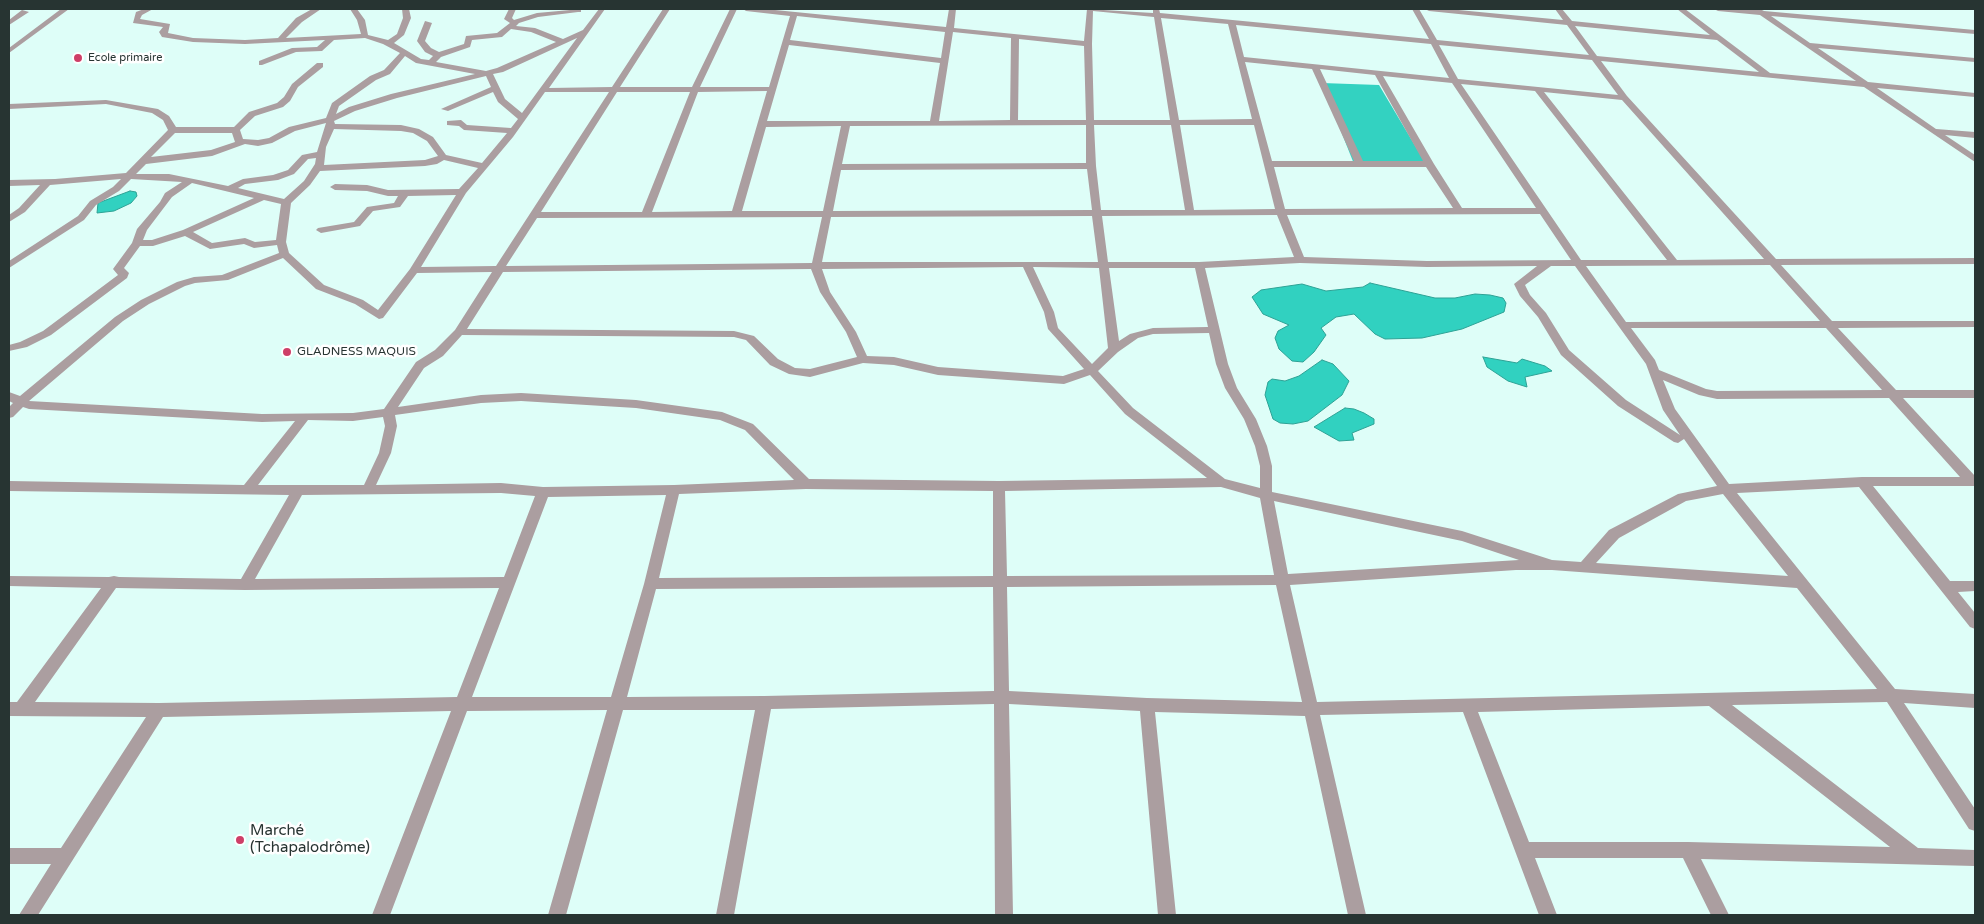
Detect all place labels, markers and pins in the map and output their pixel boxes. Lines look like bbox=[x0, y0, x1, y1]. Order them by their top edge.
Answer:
place label: Ecole primaire bbox=[88, 51, 162, 65]
marker: Ecole primaire bbox=[72, 52, 84, 64]
place label: GLADNESS MAQUIS bbox=[297, 345, 416, 359]
marker: GLADNESS MAQUIS bbox=[281, 346, 293, 358]
place label: Marché (Tchapalodrôme) bbox=[250, 822, 370, 857]
marker: Marché (Tchapalodrôme) bbox=[234, 834, 246, 846]

